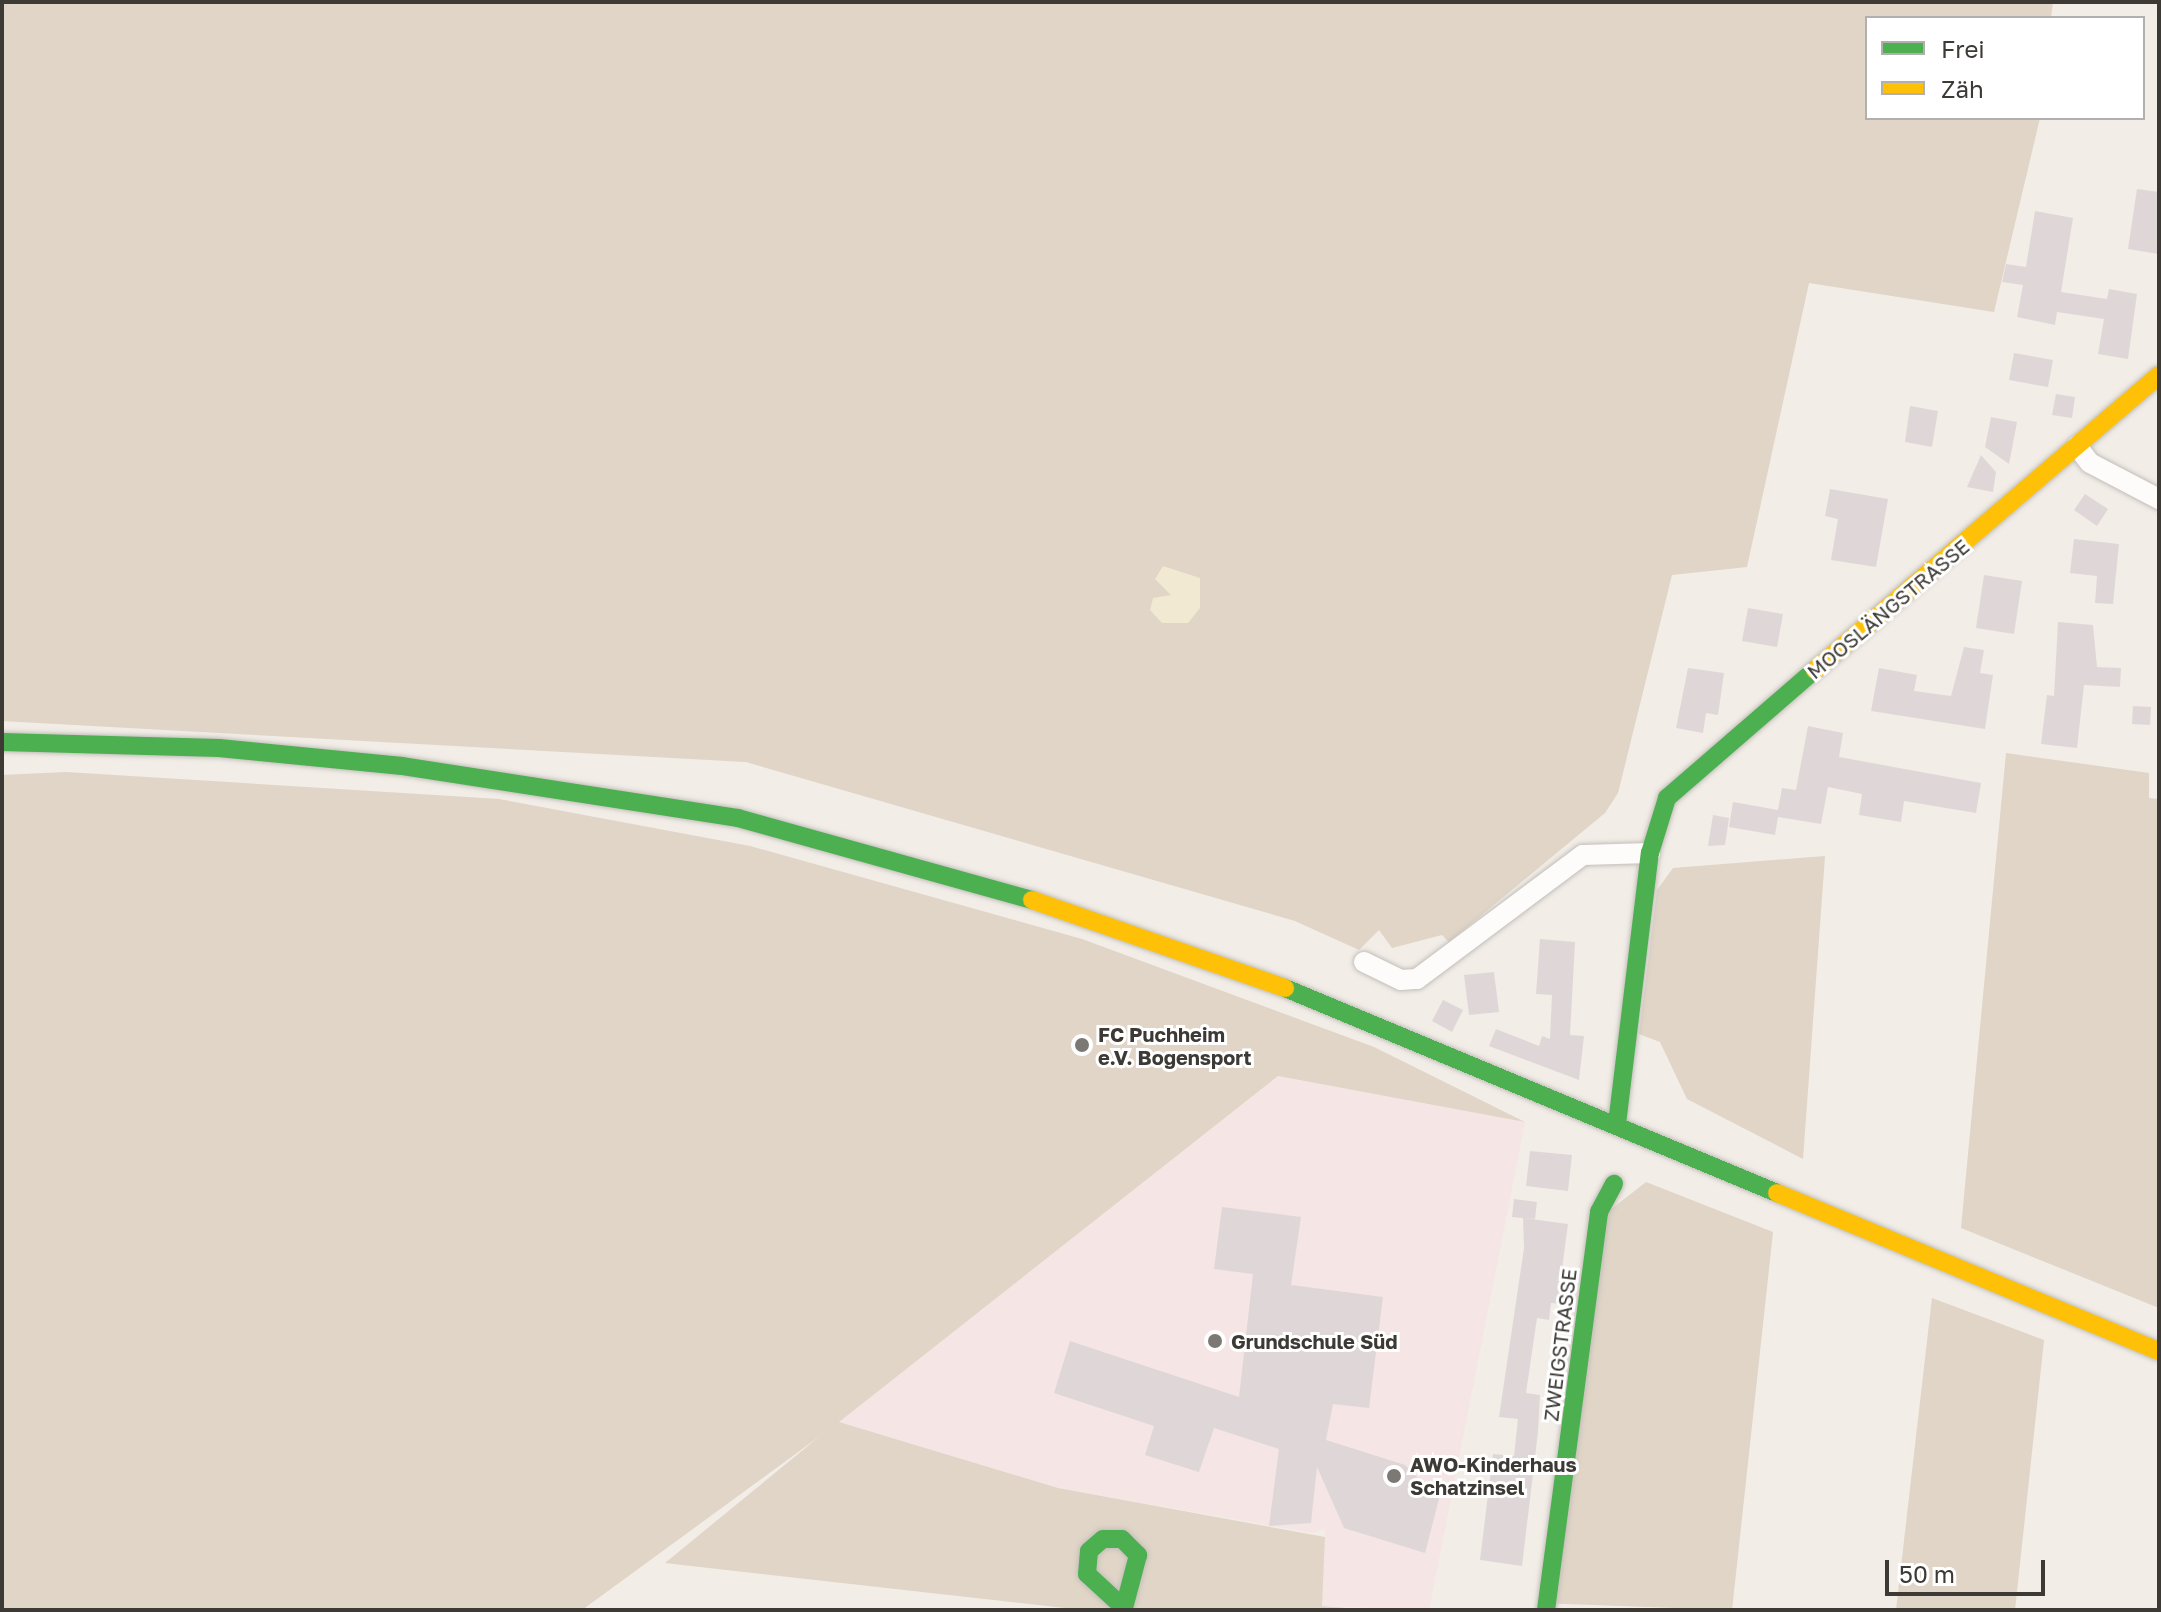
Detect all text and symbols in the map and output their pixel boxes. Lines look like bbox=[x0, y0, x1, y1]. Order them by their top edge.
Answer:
legend bbox=[1865, 16, 2145, 120]
text: Frei bbox=[1941, 34, 1985, 63]
text: Zäh bbox=[1941, 74, 1984, 103]
street label: MOOSLÄNGSTRASSE bbox=[1802, 534, 1974, 684]
place label: FC Puchheim e.V. Bogensport bbox=[1098, 1022, 1252, 1069]
marker: FC Puchheim e.V. Bogensport bbox=[1073, 1036, 1091, 1054]
street label: ZWEIGSTRASSE bbox=[1539, 1267, 1581, 1423]
place label: Grundschule Süd bbox=[1231, 1329, 1397, 1353]
marker: Grundschule Süd bbox=[1206, 1332, 1224, 1350]
place label: AWO-Kinderhaus Schatzinsel bbox=[1410, 1452, 1577, 1499]
marker: AWO-Kinderhaus Schatzinsel bbox=[1385, 1467, 1403, 1485]
scale bar bbox=[1889, 1544, 2049, 1594]
text: 50 m bbox=[1899, 1559, 1955, 1588]

